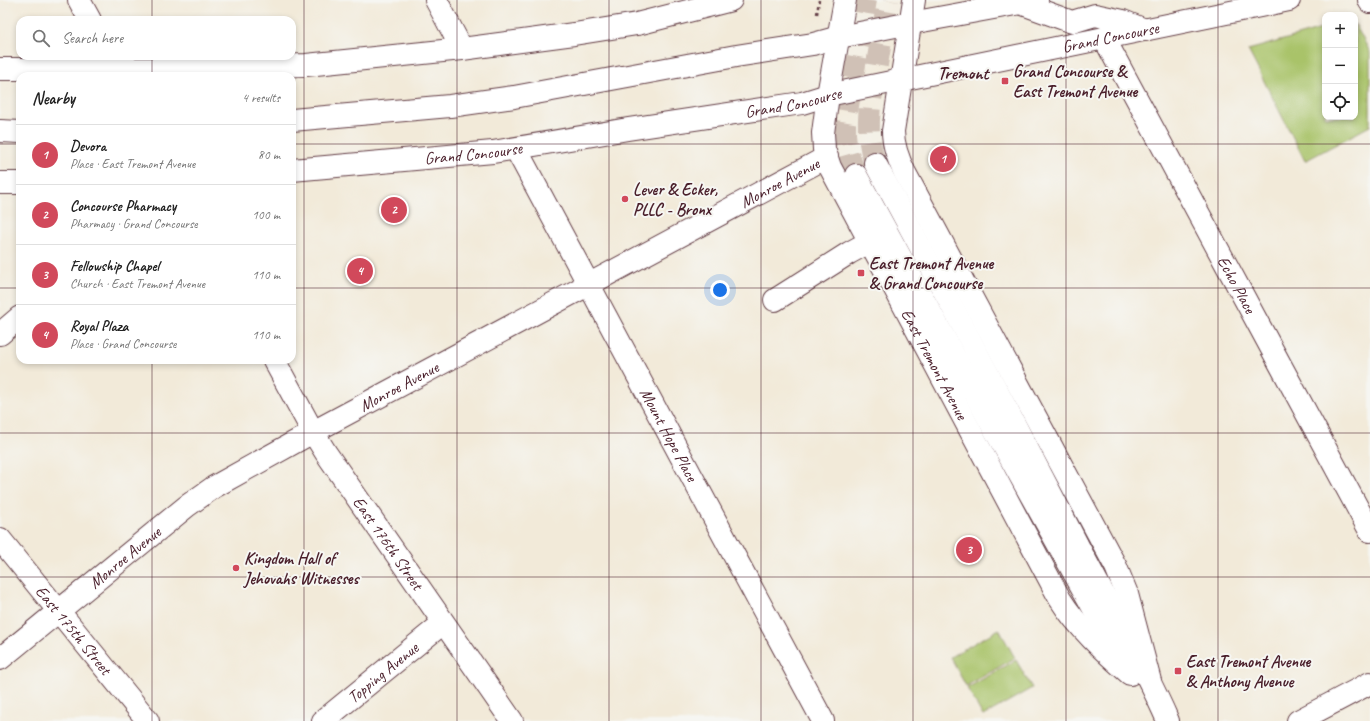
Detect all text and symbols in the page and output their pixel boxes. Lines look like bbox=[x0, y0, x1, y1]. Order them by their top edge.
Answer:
map controls bbox=[1322, 12, 1358, 120]
button: + bbox=[1322, 12, 1358, 48]
search box bbox=[16, 16, 296, 60]
street label: Grand Concourse bbox=[1060, 17, 1162, 57]
icon: search bbox=[30, 27, 52, 49]
text: Search here bbox=[62, 29, 123, 48]
button: − bbox=[1322, 48, 1358, 84]
place label: Grand Concourse & East Tremont Avenue bbox=[1013, 61, 1138, 102]
district label: Tremont bbox=[937, 62, 991, 84]
marker: Grand Concourse & East Tremont Avenue bbox=[1000, 76, 1010, 86]
street label: Grand Concourse bbox=[744, 82, 844, 122]
button: locate bbox=[1322, 84, 1358, 120]
text: Nearby bbox=[32, 88, 75, 109]
text: 4 results bbox=[242, 90, 280, 106]
text: Devora bbox=[70, 137, 106, 156]
street label: Grand Concourse bbox=[424, 137, 525, 169]
pin: 1 bbox=[930, 144, 956, 174]
text: 1 bbox=[42, 147, 48, 163]
text: 80 m bbox=[258, 147, 280, 163]
street label: Monroe Avenue bbox=[737, 152, 824, 213]
text: Place · East Tremont Avenue bbox=[70, 156, 195, 172]
place label: Lever & Ecker, PLLC - Bronx bbox=[633, 179, 719, 220]
marker: Lever & Ecker, PLLC - Bronx bbox=[620, 194, 630, 204]
pin: 2 bbox=[381, 195, 407, 225]
text: Concourse Pharmacy bbox=[70, 197, 176, 216]
text: 2 bbox=[42, 207, 48, 223]
text: 100 m bbox=[252, 207, 280, 223]
text: Pharmacy · Grand Concourse bbox=[70, 216, 198, 232]
street label: Echo Place bbox=[1213, 252, 1261, 318]
place label: East Tremont Avenue & Grand Concourse bbox=[869, 253, 994, 294]
pin: 4 bbox=[347, 256, 373, 286]
text: Fellowship Chapel bbox=[70, 257, 159, 276]
text: 3 bbox=[42, 267, 48, 283]
text: 110 m bbox=[252, 267, 280, 283]
marker: East Tremont Avenue & Grand Concourse bbox=[856, 268, 866, 278]
text: Church · East Tremont Avenue bbox=[70, 276, 205, 292]
your location bbox=[710, 280, 730, 300]
street label: East Tremont Avenue bbox=[896, 305, 973, 425]
text: Royal Plaza bbox=[70, 317, 128, 336]
text: 4 bbox=[42, 327, 48, 343]
text: 110 m bbox=[252, 327, 280, 343]
text: Place · Grand Concourse bbox=[70, 336, 176, 352]
street label: Monroe Avenue bbox=[356, 356, 443, 416]
street label: Mount Hope Place bbox=[635, 384, 703, 486]
street label: East 176th Street bbox=[348, 492, 429, 596]
street label: Monroe Avenue bbox=[85, 521, 166, 593]
pin: 3 bbox=[956, 535, 982, 565]
place label: Kingdom Hall of Jehovahs Witnesses bbox=[243, 548, 361, 589]
marker: Kingdom Hall of Jehovahs Witnesses bbox=[231, 563, 241, 573]
street label: East 175th Street bbox=[31, 581, 118, 681]
street label: Topping Avenue bbox=[343, 637, 424, 708]
place label: East Tremont Avenue & Anthony Avenue bbox=[1186, 651, 1311, 692]
marker: East Tremont Avenue & Anthony Avenue bbox=[1173, 666, 1183, 676]

